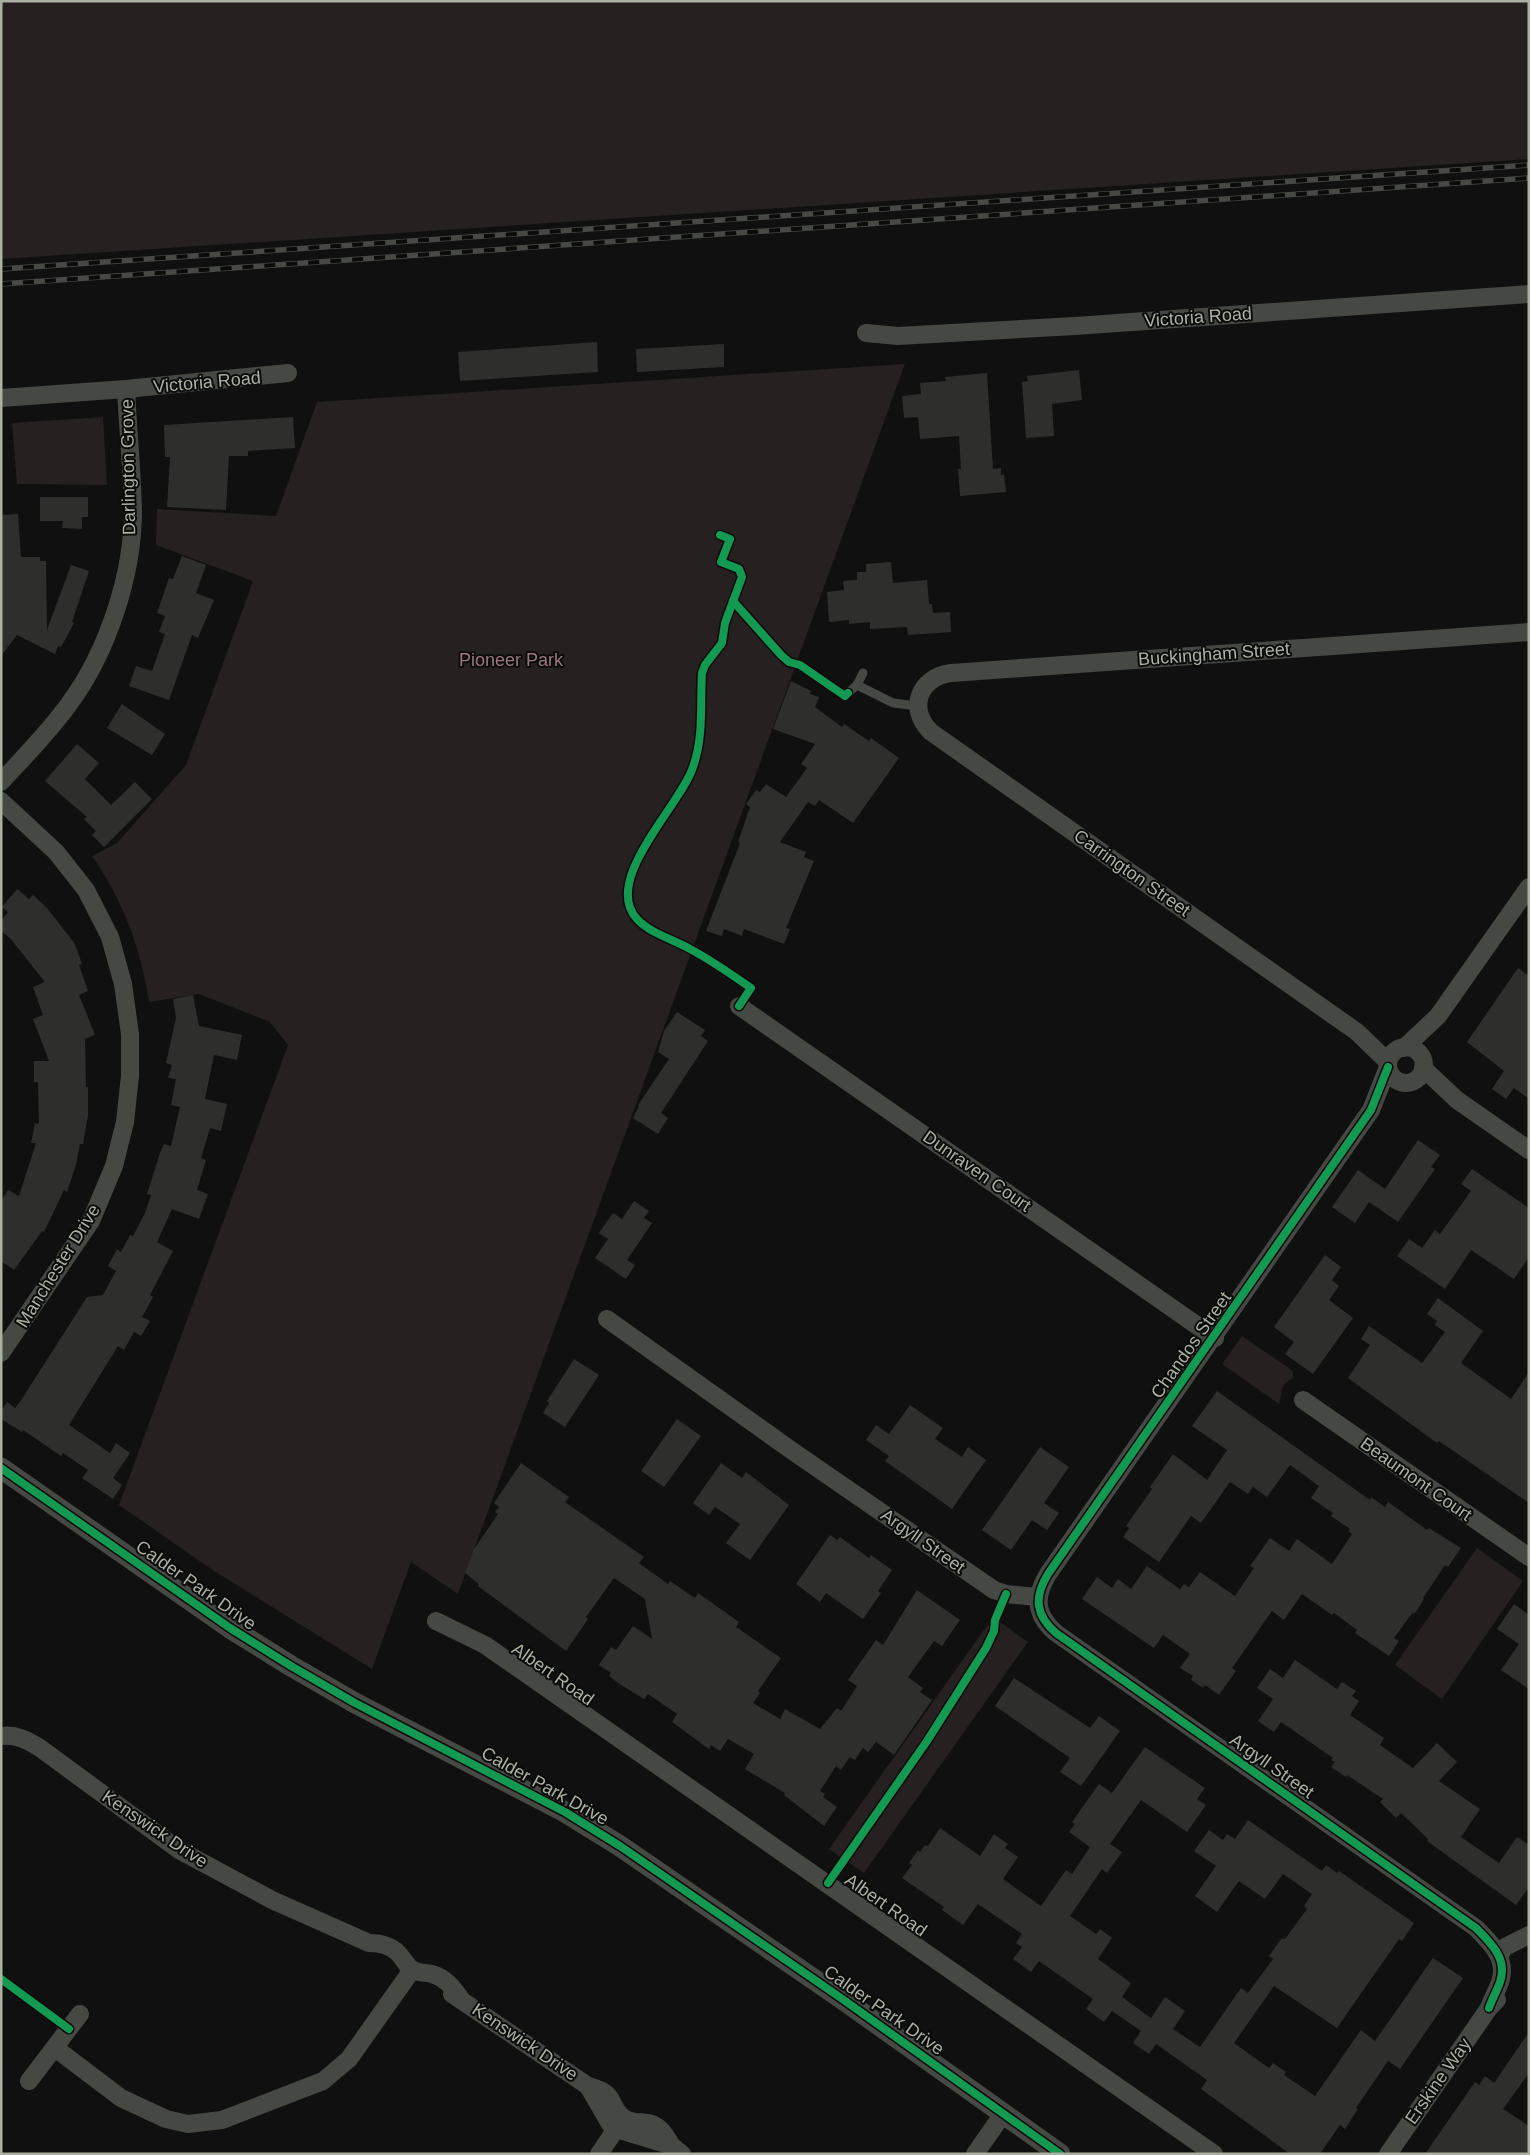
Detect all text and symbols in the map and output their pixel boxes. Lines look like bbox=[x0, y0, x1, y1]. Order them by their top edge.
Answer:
street label: Victoria Road bbox=[1144, 303, 1252, 331]
street label: Victoria Road bbox=[152, 367, 262, 397]
street label: Darlington Grove bbox=[117, 399, 139, 535]
street label: Buckingham Street bbox=[1137, 639, 1291, 669]
park label: Pioneer Park bbox=[459, 650, 564, 670]
street label: Carrington Street bbox=[1070, 825, 1194, 921]
street label: Dunraven Court bbox=[919, 1126, 1035, 1216]
street label: Manchester Drive bbox=[12, 1201, 104, 1331]
street label: Chandos Street bbox=[1147, 1288, 1235, 1402]
street label: Beaumont Court bbox=[1357, 1433, 1475, 1525]
street label: Argyll Street bbox=[877, 1505, 969, 1577]
street label: Calder Park Drive bbox=[132, 1536, 260, 1634]
street label: Albert Road bbox=[508, 1639, 598, 1709]
street label: Argyll Street bbox=[1226, 1730, 1318, 1802]
street label: Calder Park Drive bbox=[478, 1743, 612, 1829]
street label: Kenswick Drive bbox=[98, 1786, 212, 1872]
street label: Albert Road bbox=[841, 1870, 931, 1940]
street label: Calder Park Drive bbox=[820, 1961, 948, 2059]
street label: Kenswick Drive bbox=[468, 1999, 582, 2085]
street label: Erskine Way bbox=[1401, 2034, 1475, 2128]

